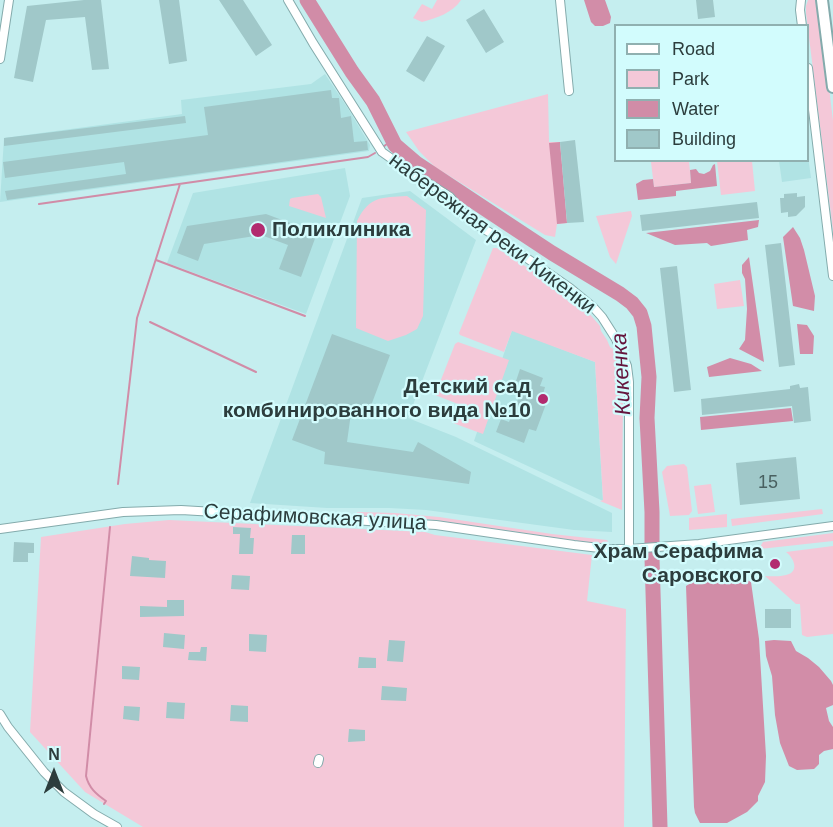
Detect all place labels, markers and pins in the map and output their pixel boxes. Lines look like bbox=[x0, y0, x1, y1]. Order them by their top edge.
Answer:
place label: Поликлиника bbox=[272, 217, 410, 243]
marker: Поликлиника bbox=[249, 221, 267, 239]
place label: Детский сад комбинированного вида №10 bbox=[223, 374, 531, 424]
marker: Детский сад комбинированного вида №10 bbox=[536, 392, 550, 406]
place label: Храм Серафима Саровского bbox=[594, 539, 763, 589]
marker: Храм Серафима Саровского bbox=[768, 557, 782, 571]

